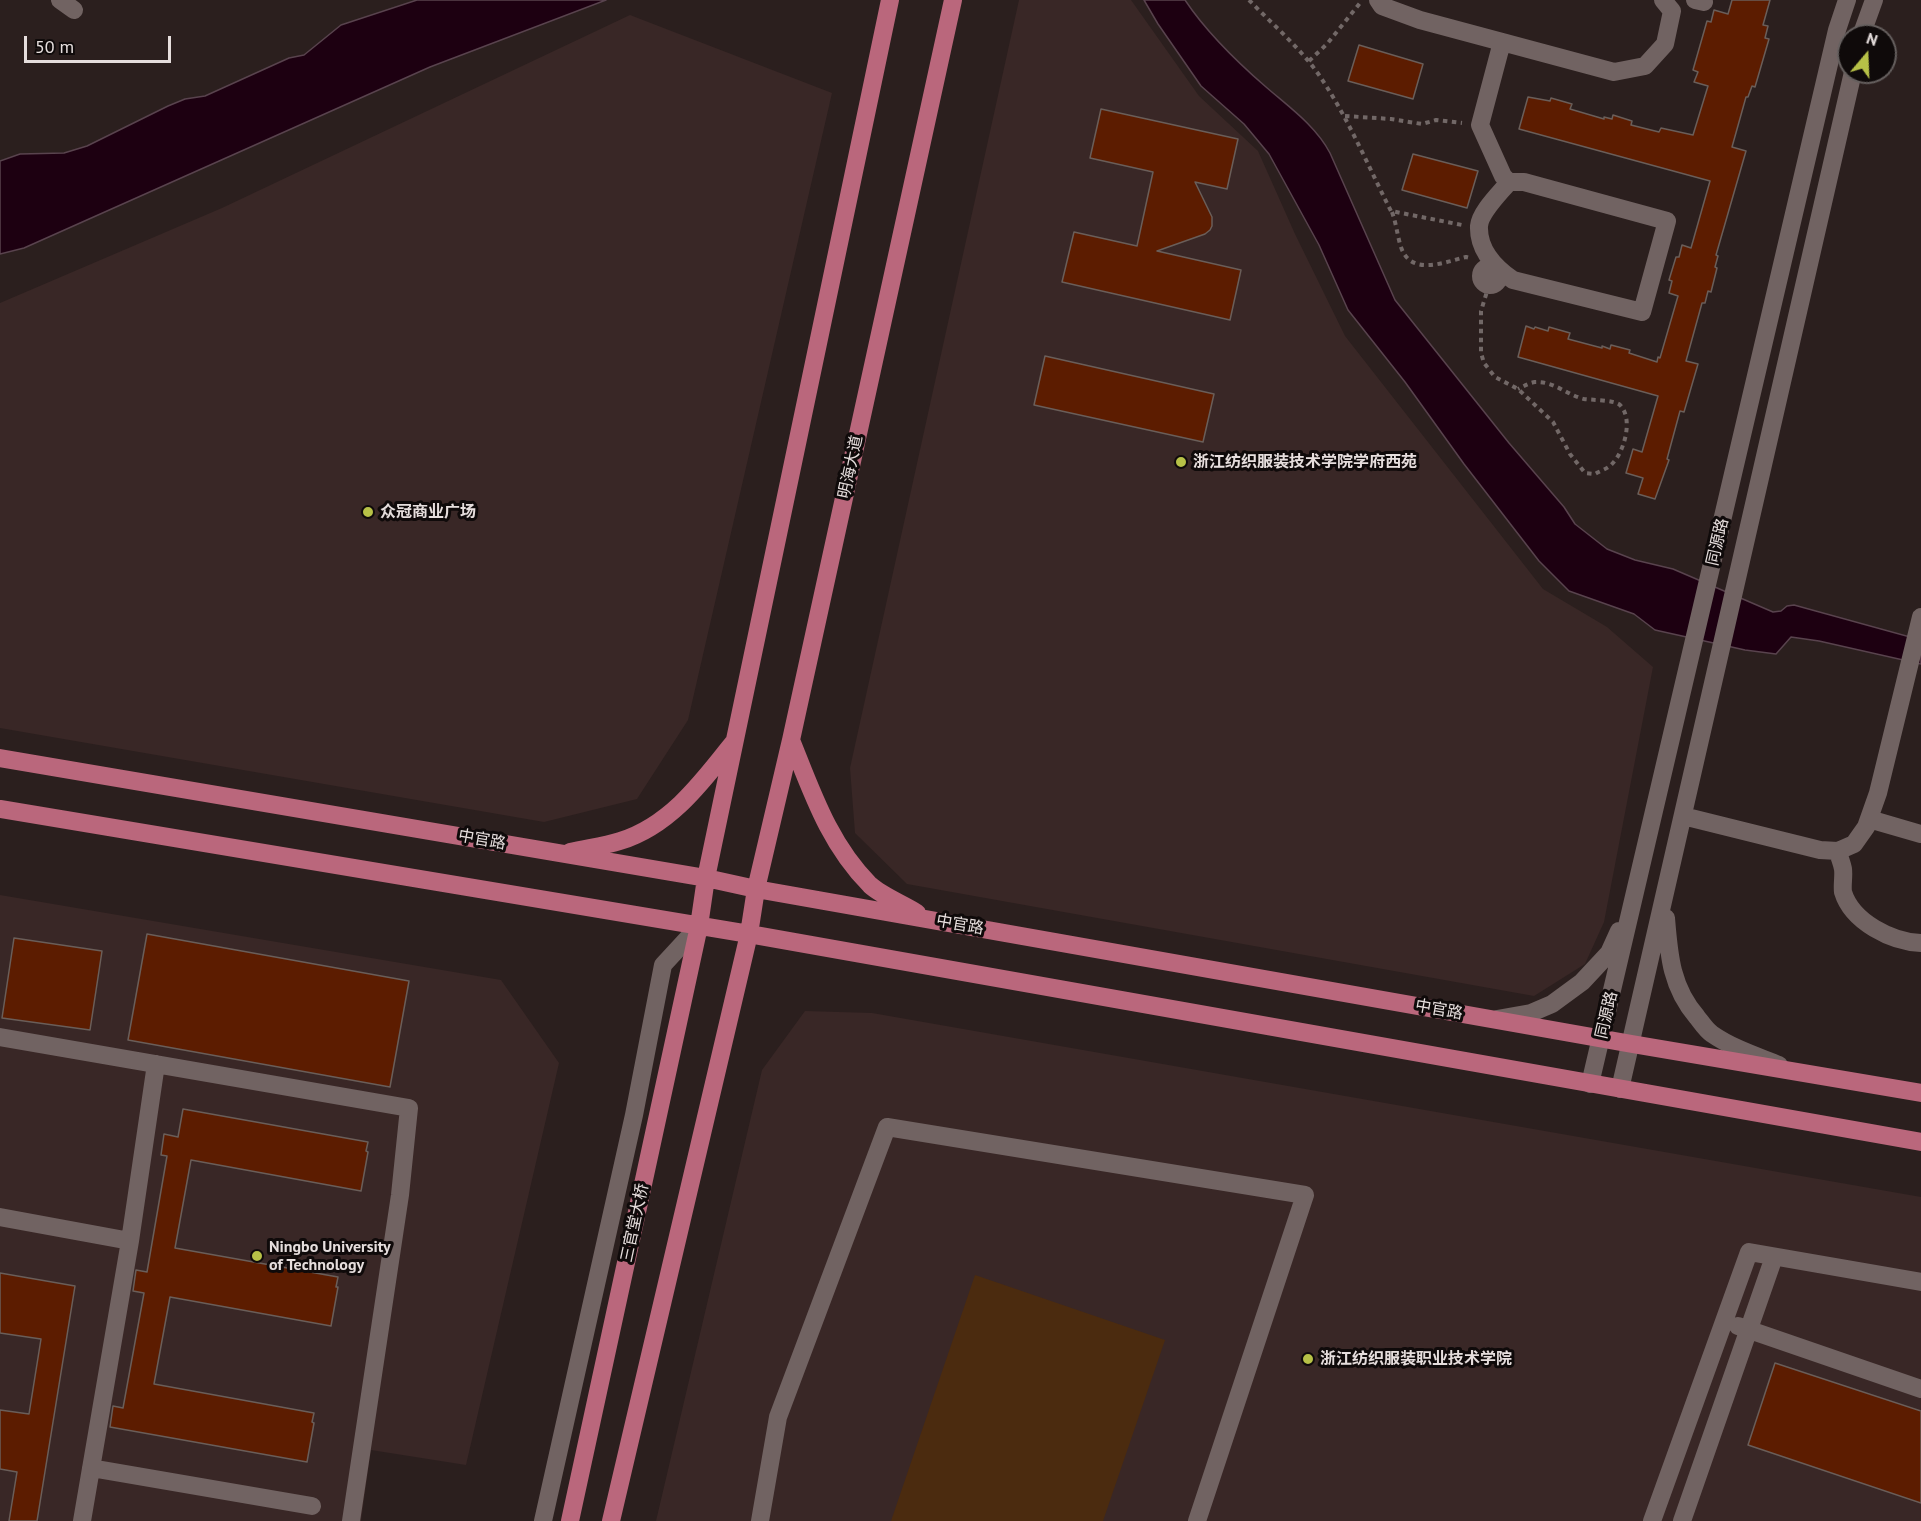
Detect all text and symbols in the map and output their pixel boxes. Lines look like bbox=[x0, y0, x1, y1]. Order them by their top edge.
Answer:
scale bar bbox=[27, 24, 174, 62]
north arrow bbox=[1837, 24, 1897, 84]
text: N bbox=[1864, 28, 1880, 50]
text: 50 m bbox=[35, 35, 74, 58]
street label: 明海大道 bbox=[835, 434, 867, 500]
place label: 浙江纺织服装技术学院学府西苑 bbox=[1193, 452, 1417, 472]
marker: 浙江纺织服装技术学院学府西苑 bbox=[1174, 455, 1188, 469]
place label: 众冠商业广场 bbox=[380, 502, 476, 522]
marker: 众冠商业广场 bbox=[361, 505, 375, 519]
street label: 同源路 bbox=[1703, 516, 1733, 568]
street label: 中官路 bbox=[457, 826, 507, 854]
street label: 中官路 bbox=[935, 911, 985, 939]
street label: 同源路 bbox=[1592, 989, 1622, 1041]
street label: 中官路 bbox=[1414, 996, 1464, 1024]
street label: 三官堂大桥 bbox=[617, 1182, 653, 1264]
place label: Ningbo University of Technology bbox=[269, 1237, 391, 1275]
marker: Ningbo University of Technology bbox=[250, 1249, 264, 1263]
place label: 浙江纺织服装职业技术学院 bbox=[1320, 1349, 1512, 1369]
marker: 浙江纺织服装职业技术学院 bbox=[1301, 1352, 1315, 1366]

